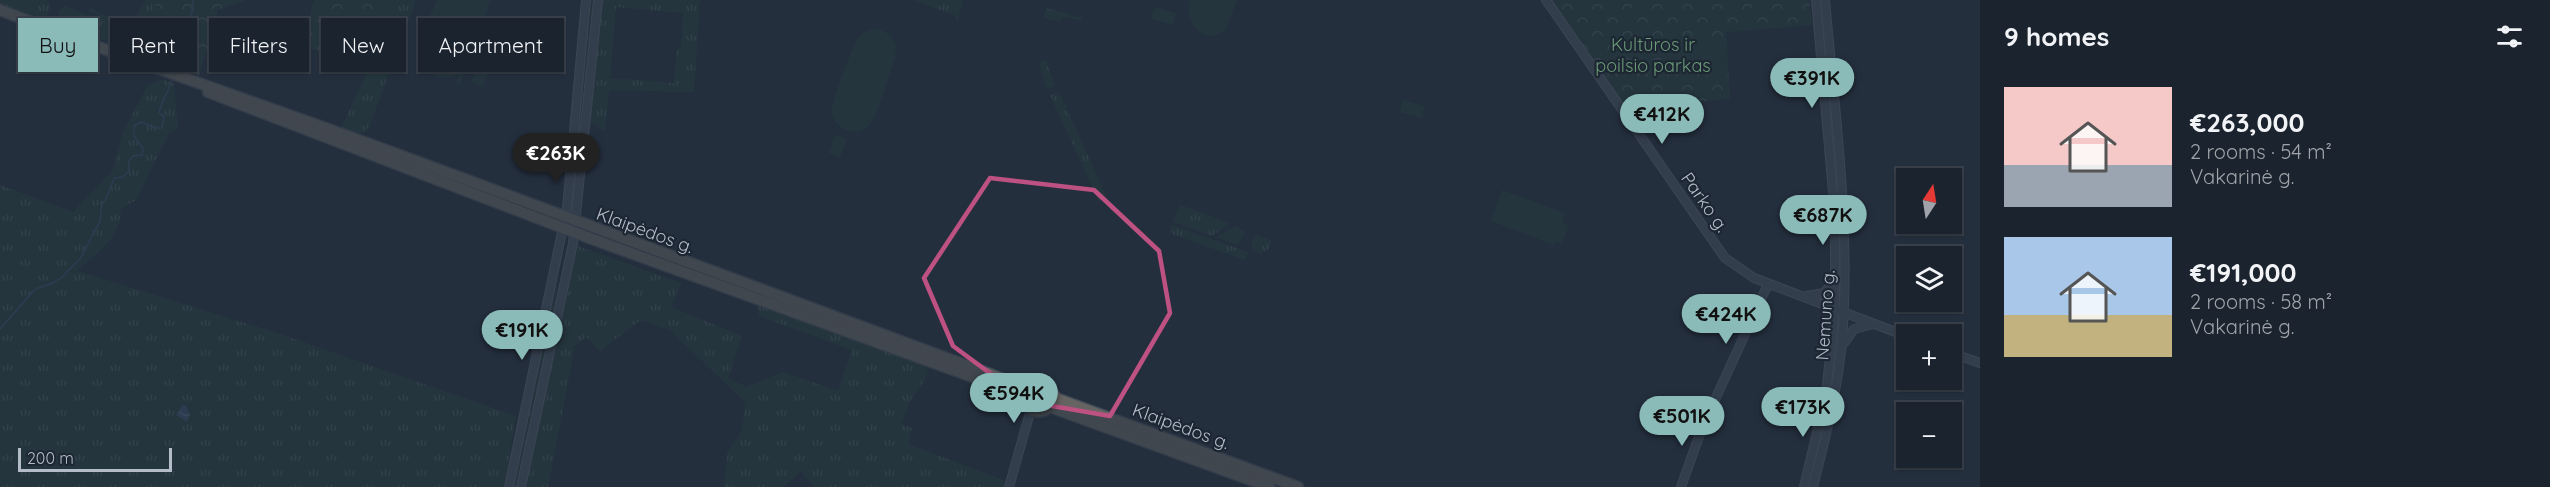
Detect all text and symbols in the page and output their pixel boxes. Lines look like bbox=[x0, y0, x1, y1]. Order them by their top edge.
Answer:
chip: Buy bbox=[18, 18, 98, 72]
chip: Rent bbox=[110, 18, 197, 72]
chip: Filters bbox=[209, 18, 309, 72]
chip: New bbox=[321, 18, 406, 72]
chip: Apartment bbox=[418, 18, 564, 72]
text: 9 homes bbox=[2004, 20, 2109, 53]
icon: filters bbox=[2493, 20, 2526, 53]
park label: Kultūros ir poilsio parkas bbox=[1595, 33, 1711, 77]
pin: €391K bbox=[1770, 58, 1854, 109]
text: €391K bbox=[1784, 65, 1840, 90]
pin: €412K bbox=[1620, 94, 1704, 145]
text: €412K bbox=[1634, 101, 1690, 126]
text: €263,000 bbox=[2190, 106, 2304, 139]
icon: home bbox=[2052, 111, 2124, 183]
pin: €263K bbox=[514, 133, 598, 184]
text: 2 rooms · 54 m² bbox=[2190, 139, 2332, 164]
text: €263K bbox=[527, 140, 585, 165]
text: Vakarinė g. bbox=[2190, 164, 2294, 189]
street label: Parko g. bbox=[1676, 168, 1734, 236]
north arrow bbox=[1896, 168, 1962, 234]
map controls bbox=[1896, 168, 1962, 468]
pin: €687K bbox=[1781, 195, 1865, 246]
street label: Klaipėdos g. bbox=[593, 202, 697, 258]
text: €687K bbox=[1794, 202, 1852, 227]
button: layers bbox=[1896, 246, 1962, 312]
text: €191,000 bbox=[2190, 256, 2296, 289]
icon: home bbox=[2052, 261, 2124, 333]
street label: Nemuno g. bbox=[1810, 269, 1840, 361]
text: 2 rooms · 58 m² bbox=[2190, 289, 2332, 314]
pin: €424K bbox=[1684, 294, 1768, 345]
text: €424K bbox=[1696, 301, 1756, 326]
pin: €191K bbox=[480, 310, 564, 361]
text: Vakarinė g. bbox=[2190, 314, 2294, 339]
text: €191K bbox=[496, 317, 548, 342]
button: + bbox=[1896, 324, 1962, 390]
pin: €594K bbox=[972, 373, 1056, 424]
text: €594K bbox=[984, 380, 1044, 405]
pin: €173K bbox=[1761, 387, 1845, 438]
text: €173K bbox=[1775, 394, 1831, 419]
pin: €501K bbox=[1640, 396, 1724, 447]
street label: Klaipėdos g. bbox=[1129, 398, 1233, 454]
button: − bbox=[1896, 402, 1962, 468]
text: €501K bbox=[1653, 403, 1711, 428]
scale bar bbox=[18, 445, 172, 472]
text: 200 m bbox=[27, 448, 74, 468]

